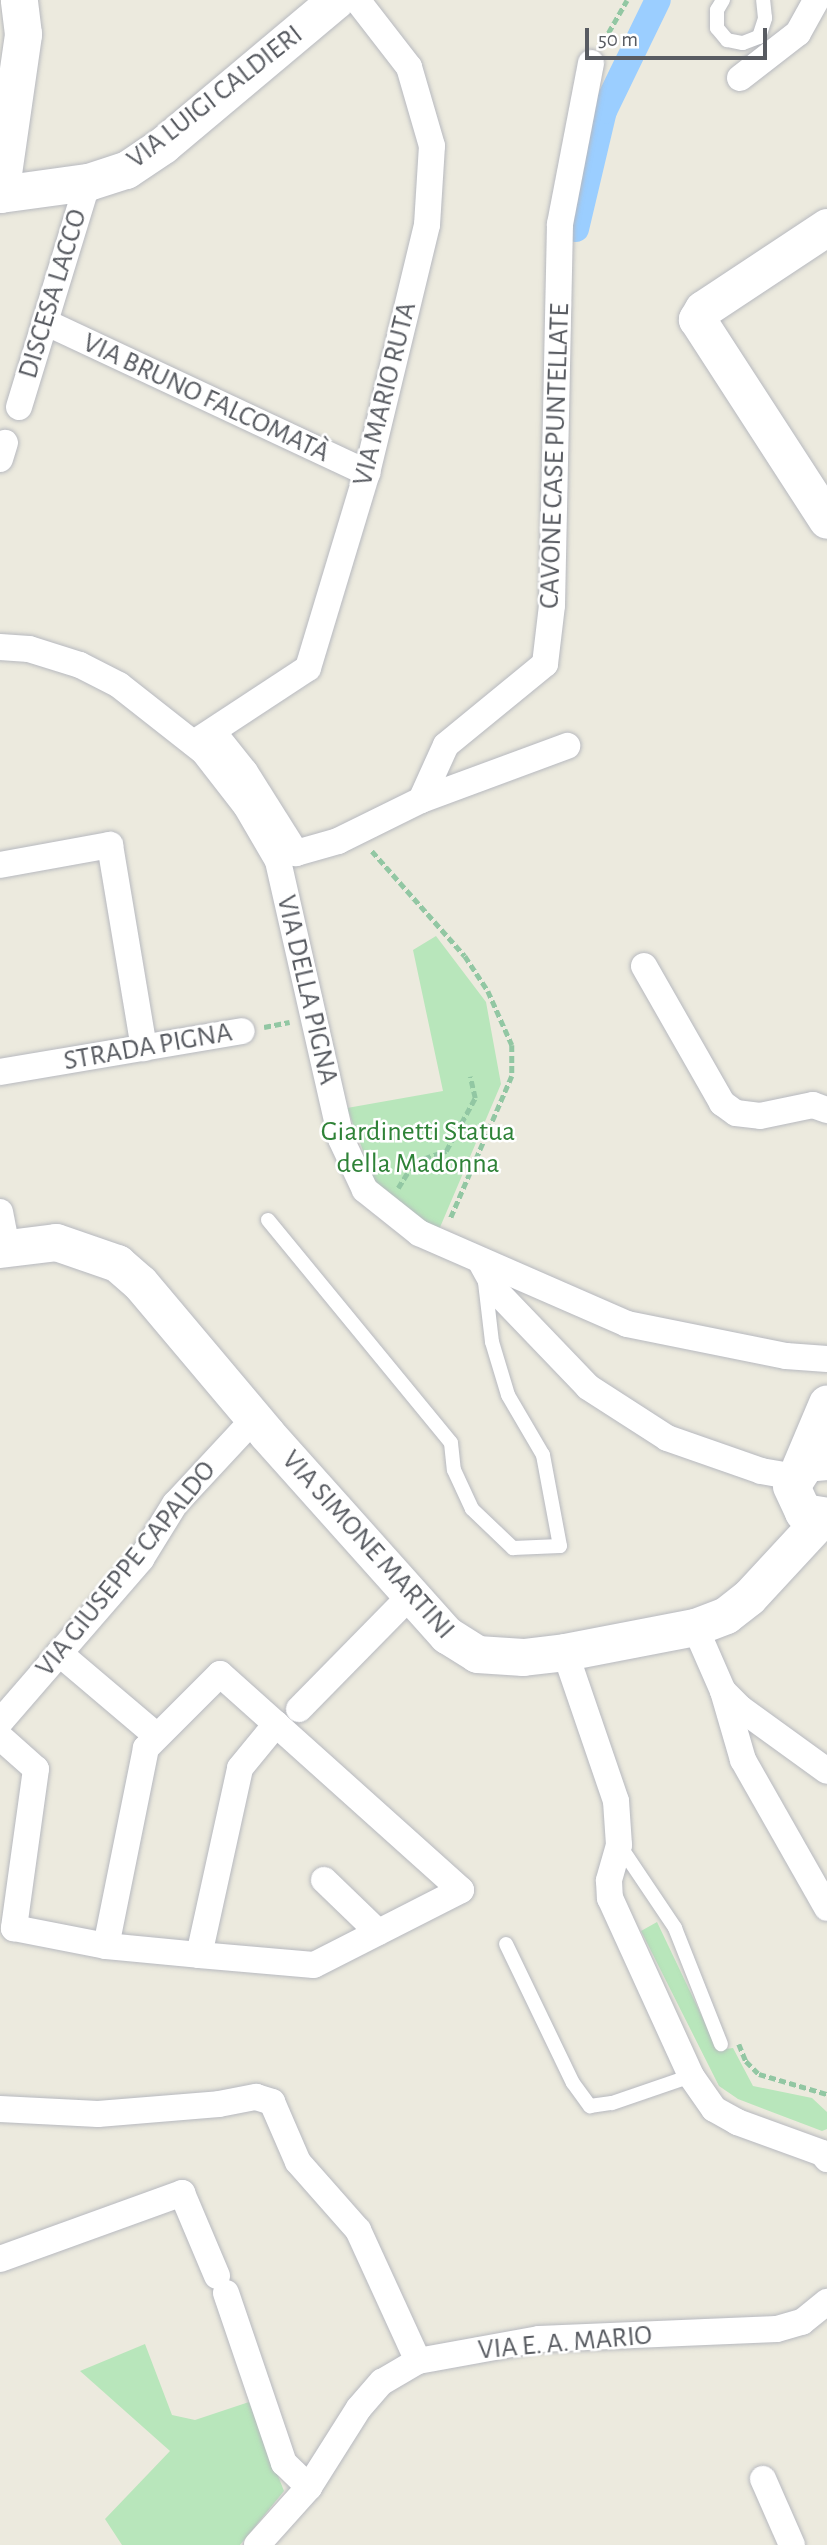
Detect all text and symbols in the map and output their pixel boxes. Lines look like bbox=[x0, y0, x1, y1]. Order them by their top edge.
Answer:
scale bar bbox=[589, 14, 771, 58]
street label: VIA LUIGI CALDIERI bbox=[120, 18, 310, 176]
text: 50 m bbox=[598, 29, 638, 50]
street label: DISCESA LACCO bbox=[11, 205, 95, 383]
street label: VIA MARIO RUTA bbox=[346, 299, 424, 489]
street label: CAVONE CASE PUNTELLATE bbox=[533, 303, 577, 609]
street label: VIA BRUNO FALCOMATÀ bbox=[77, 326, 335, 470]
street label: VIA DELLA PIGNA bbox=[269, 892, 345, 1088]
street label: STRADA PIGNA bbox=[61, 1016, 235, 1078]
park label: Giardinetti Statua della Madonna bbox=[321, 1115, 515, 1181]
street label: VIA SIMONE MARTINI bbox=[274, 1444, 462, 1646]
street label: VIA GIUSEPPE CAPALDO bbox=[29, 1454, 223, 1684]
street label: VIA E. A. MARIO bbox=[477, 2319, 653, 2367]

